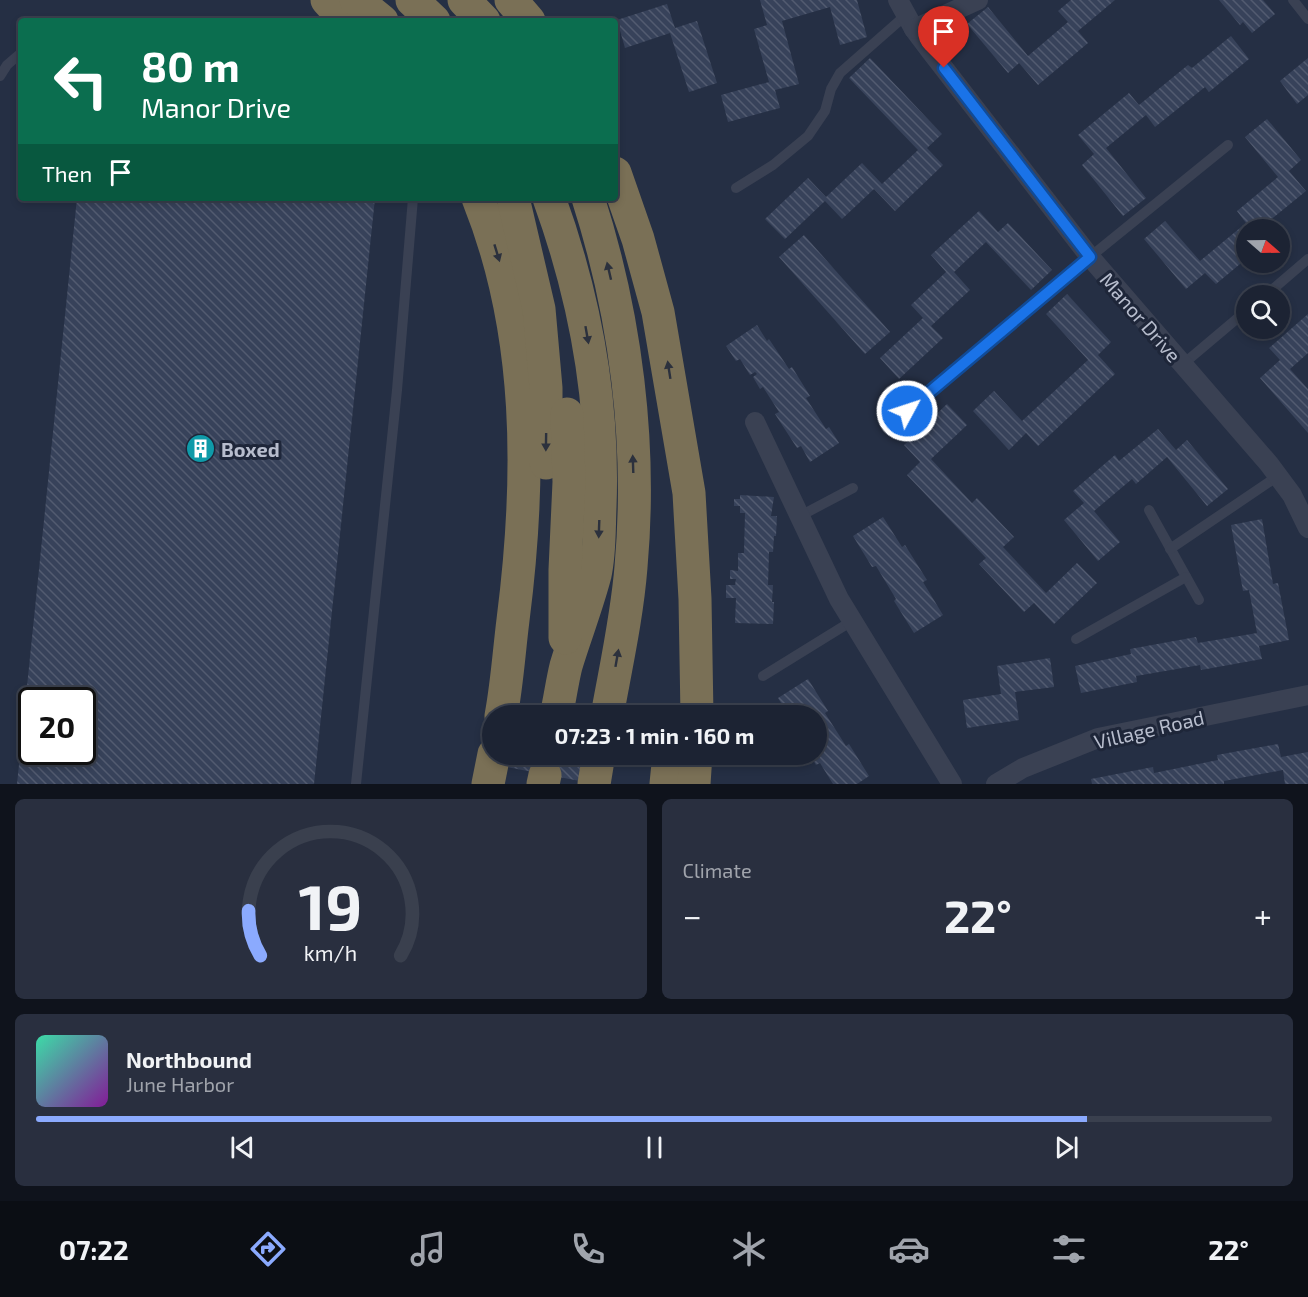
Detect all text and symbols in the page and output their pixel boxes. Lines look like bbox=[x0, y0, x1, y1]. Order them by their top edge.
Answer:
pin bbox=[918, 6, 969, 68]
icon: arrive bbox=[927, 15, 960, 48]
text: 80 m bbox=[141, 40, 240, 90]
icon: left bbox=[42, 42, 120, 120]
text: Manor Drive bbox=[141, 91, 291, 123]
icon: arrive bbox=[104, 156, 137, 189]
text: Then bbox=[42, 160, 92, 186]
north arrow bbox=[1236, 219, 1290, 273]
map controls bbox=[1236, 219, 1290, 339]
one-way arrow bbox=[493, 244, 502, 262]
one-way arrow bbox=[603, 262, 613, 280]
street label: Manor Drive bbox=[1096, 267, 1186, 367]
button: search bbox=[1236, 285, 1290, 339]
one-way arrow bbox=[583, 326, 592, 345]
one-way arrow bbox=[665, 360, 674, 379]
position arrow bbox=[875, 379, 939, 443]
building icon: Boxed bbox=[184, 433, 216, 465]
one-way arrow bbox=[541, 433, 551, 452]
place label: Boxed bbox=[221, 437, 280, 461]
one-way arrow bbox=[629, 455, 638, 474]
one-way arrow bbox=[595, 520, 604, 539]
one-way arrow bbox=[613, 648, 622, 667]
speed limit sign: 20 bbox=[18, 687, 96, 765]
street label: Village Road bbox=[1092, 705, 1206, 753]
text: 07:23 · 1 min · 160 m bbox=[555, 722, 754, 748]
text: Climate bbox=[683, 858, 752, 882]
text: 19 bbox=[299, 868, 363, 943]
text: 22° bbox=[944, 888, 1012, 942]
text: − bbox=[683, 895, 702, 935]
text: + bbox=[1254, 895, 1272, 935]
text: km/h bbox=[304, 940, 357, 965]
text: Northbound bbox=[126, 1046, 252, 1072]
text: June Harbor bbox=[126, 1072, 234, 1096]
icon: previous bbox=[226, 1131, 259, 1164]
icon: pause bbox=[638, 1131, 671, 1164]
icon: next bbox=[1050, 1131, 1083, 1164]
icon: directions bbox=[247, 1228, 289, 1270]
icon: music bbox=[407, 1228, 449, 1270]
icon: phone bbox=[567, 1228, 609, 1270]
icon: climate bbox=[728, 1228, 770, 1270]
icon: car bbox=[888, 1228, 930, 1270]
icon: filters bbox=[1048, 1228, 1090, 1270]
text: 07:22 bbox=[59, 1233, 129, 1265]
text: 22° bbox=[1208, 1233, 1249, 1265]

